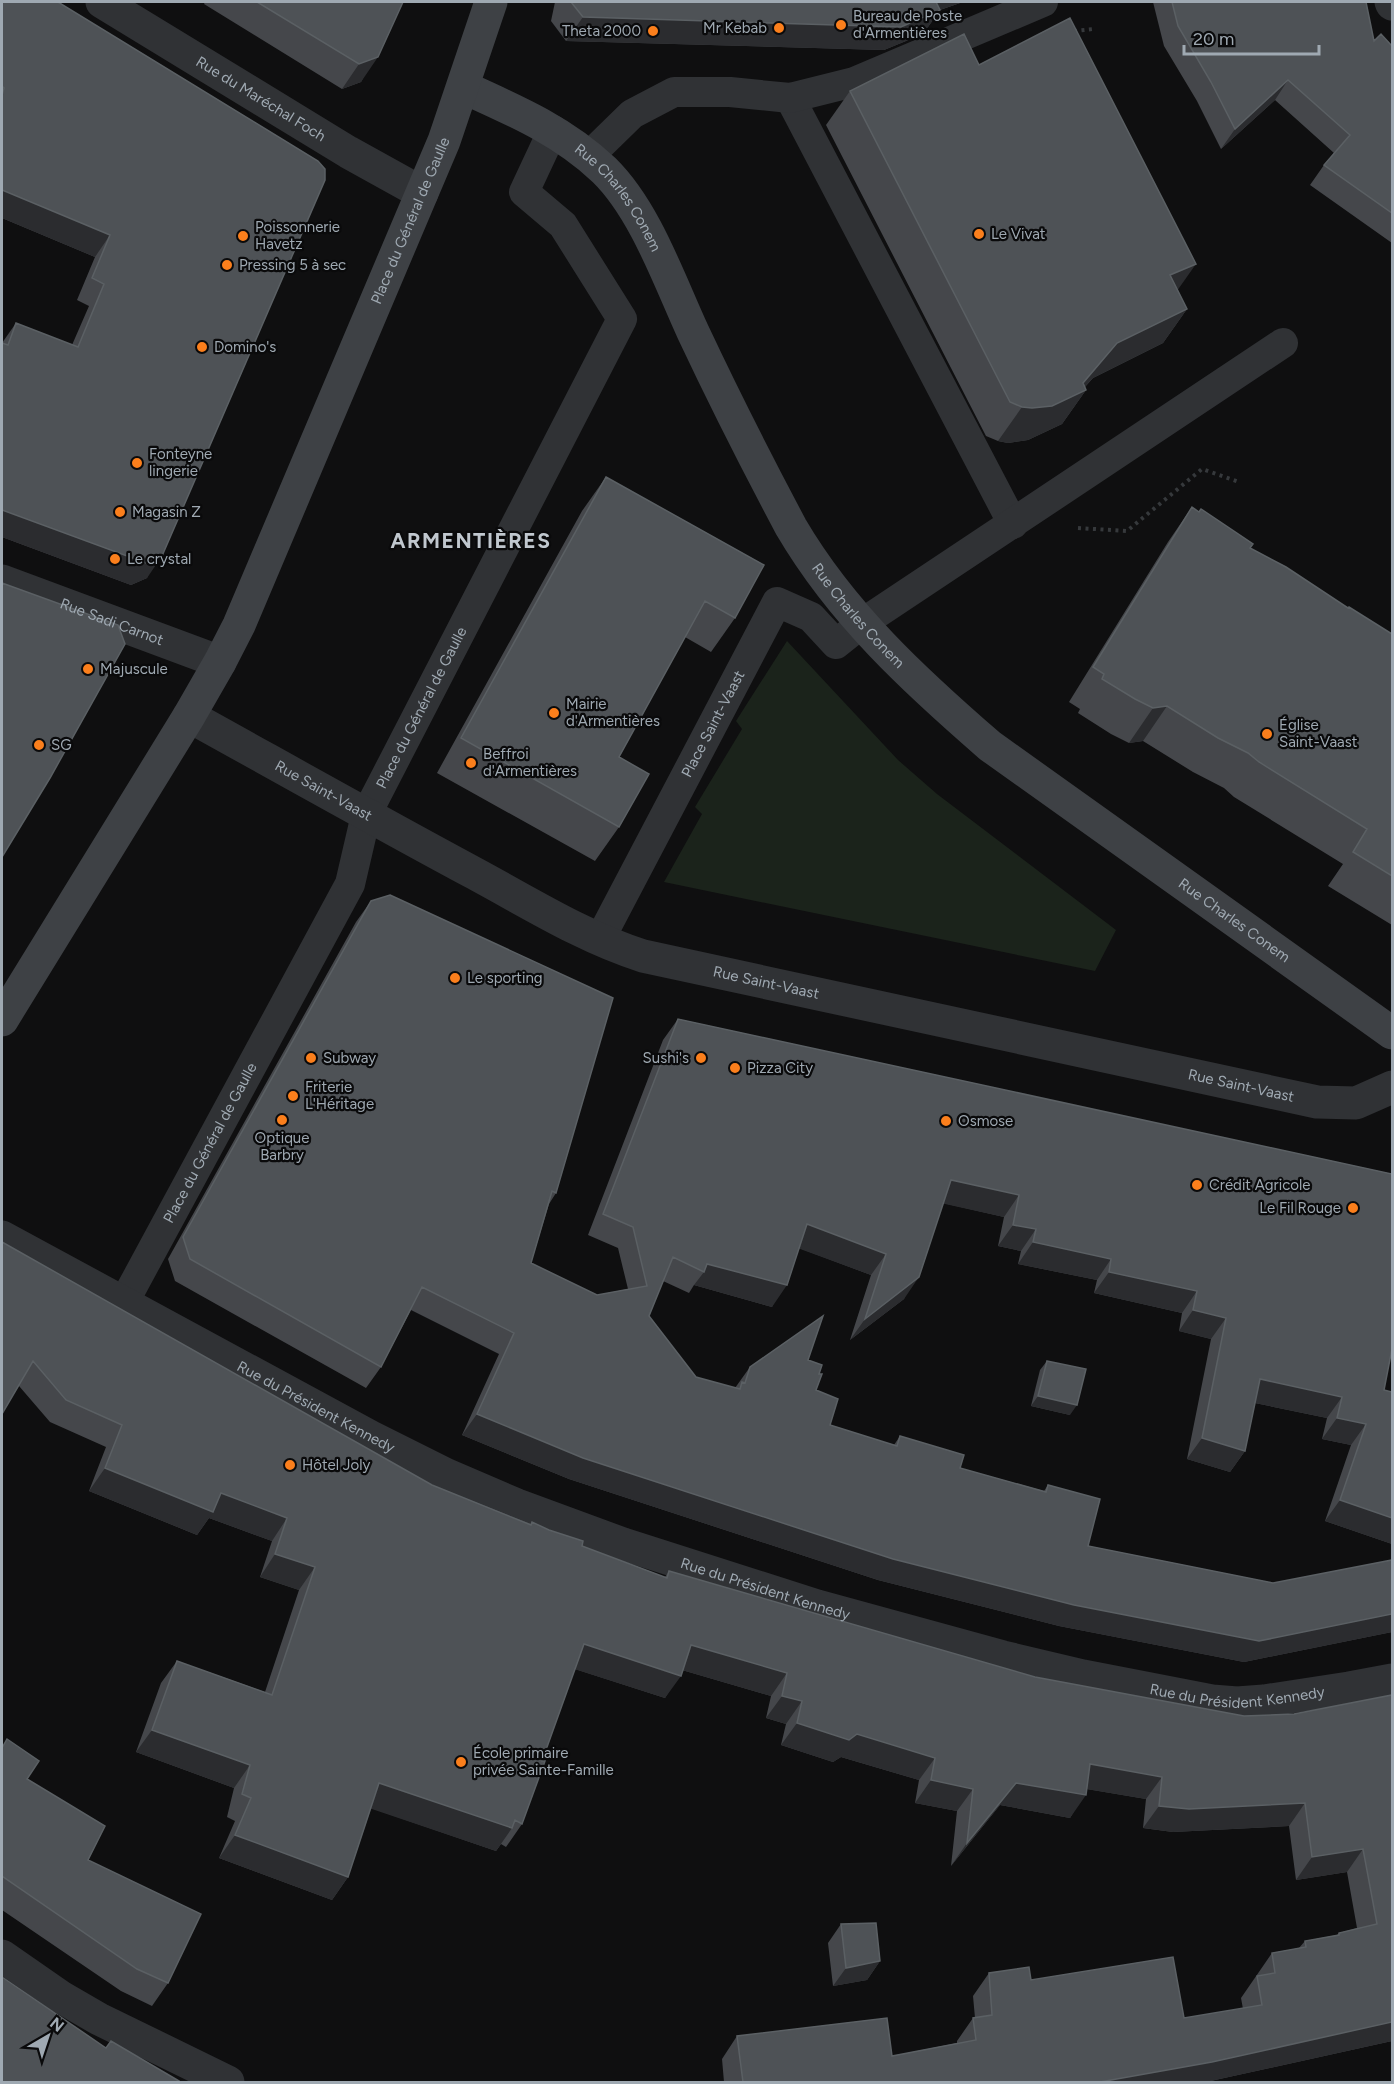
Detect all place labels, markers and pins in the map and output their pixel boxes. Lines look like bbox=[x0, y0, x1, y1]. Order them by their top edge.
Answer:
place label: Bureau de Poste d'Armentières bbox=[853, 7, 962, 42]
marker: Bureau de Poste d'Armentières bbox=[834, 18, 848, 32]
place label: Mr Kebab bbox=[703, 19, 767, 37]
marker: Mr Kebab bbox=[772, 21, 786, 35]
place label: Theta 2000 bbox=[562, 22, 641, 40]
marker: Theta 2000 bbox=[646, 24, 660, 38]
place label: Poissonnerie Havetz bbox=[255, 218, 340, 253]
place label: Le Vivat bbox=[991, 225, 1046, 243]
marker: Le Vivat bbox=[972, 227, 986, 241]
marker: Poissonnerie Havetz bbox=[236, 229, 250, 243]
place label: Pressing 5 à sec bbox=[239, 256, 346, 274]
marker: Pressing 5 à sec bbox=[220, 258, 234, 272]
place label: Domino's bbox=[214, 338, 276, 356]
marker: Domino's bbox=[195, 340, 209, 354]
place label: Fonteyne lingerie bbox=[149, 445, 212, 480]
marker: Fonteyne lingerie bbox=[130, 456, 144, 470]
place label: Magasin Z bbox=[132, 503, 201, 521]
marker: Magasin Z bbox=[113, 505, 127, 519]
place label: Le crystal bbox=[127, 550, 191, 568]
marker: Le crystal bbox=[108, 552, 122, 566]
place label: Majuscule bbox=[100, 660, 168, 678]
marker: Majuscule bbox=[81, 662, 95, 676]
place label: Mairie d'Armentières bbox=[566, 695, 660, 730]
marker: Mairie d'Armentières bbox=[547, 706, 561, 720]
place label: Église Saint-Vaast bbox=[1279, 716, 1358, 751]
marker: Église Saint-Vaast bbox=[1260, 727, 1274, 741]
place label: SG bbox=[51, 736, 72, 754]
marker: SG bbox=[32, 738, 46, 752]
place label: Beffroi d'Armentières bbox=[483, 745, 577, 780]
marker: Beffroi d'Armentières bbox=[464, 756, 478, 770]
place label: Le sporting bbox=[467, 969, 543, 987]
marker: Le sporting bbox=[448, 971, 462, 985]
place label: Subway bbox=[323, 1049, 376, 1067]
place label: Sushi's bbox=[643, 1049, 689, 1067]
marker: Subway bbox=[304, 1051, 318, 1065]
marker: Sushi's bbox=[694, 1051, 708, 1065]
place label: Pizza City bbox=[747, 1059, 813, 1077]
marker: Pizza City bbox=[728, 1061, 742, 1075]
place label: Friterie L'Héritage bbox=[305, 1078, 374, 1113]
marker: Friterie L'Héritage bbox=[286, 1089, 300, 1103]
place label: Osmose bbox=[958, 1112, 1013, 1130]
marker: Optique Barbry bbox=[275, 1113, 289, 1127]
marker: Osmose bbox=[939, 1114, 953, 1128]
place label: Optique Barbry bbox=[255, 1129, 309, 1164]
place label: Crédit Agricole bbox=[1209, 1176, 1310, 1194]
marker: Crédit Agricole bbox=[1190, 1178, 1204, 1192]
place label: Le Fil Rouge bbox=[1259, 1199, 1341, 1217]
marker: Le Fil Rouge bbox=[1346, 1201, 1360, 1215]
place label: Hôtel Joly bbox=[302, 1456, 371, 1474]
marker: Hôtel Joly bbox=[283, 1458, 297, 1472]
place label: École primaire privée Sainte-Famille bbox=[473, 1744, 614, 1779]
marker: École primaire privée Sainte-Famille bbox=[454, 1755, 468, 1769]

